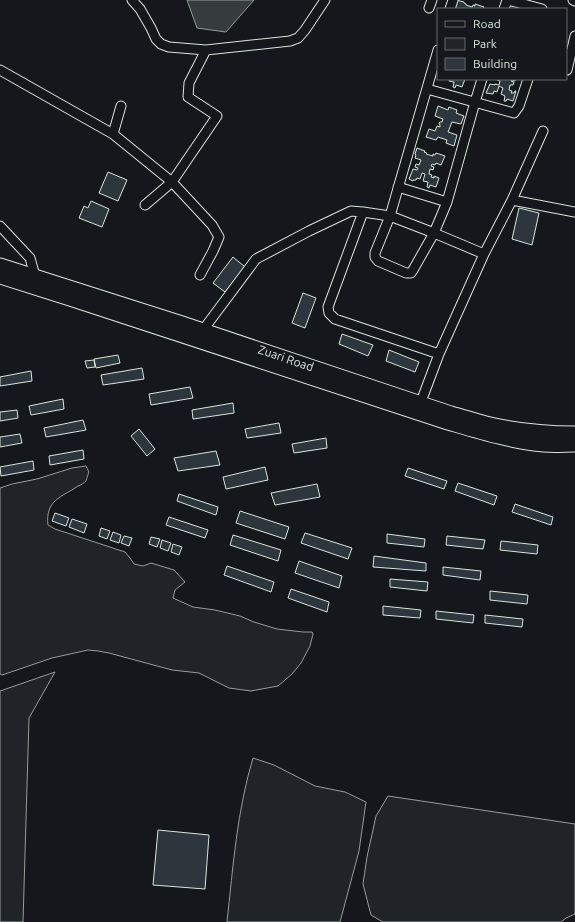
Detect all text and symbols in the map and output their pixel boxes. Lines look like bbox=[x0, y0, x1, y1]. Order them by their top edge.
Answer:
legend bbox=[437, 8, 567, 80]
text: Road bbox=[473, 17, 501, 30]
text: Park bbox=[473, 37, 497, 50]
text: Building bbox=[473, 57, 517, 70]
street label: Zuari Road bbox=[257, 342, 315, 374]

